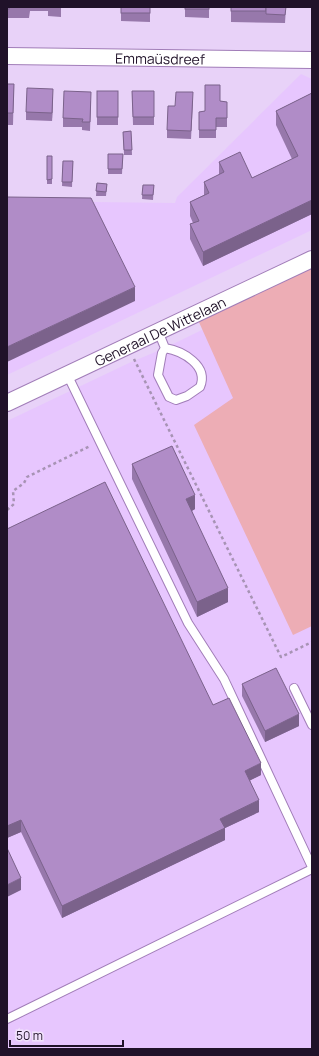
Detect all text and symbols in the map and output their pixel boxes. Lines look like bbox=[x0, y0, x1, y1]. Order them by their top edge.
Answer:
street label: Emmaüsdreef bbox=[115, 48, 205, 68]
street label: Generaal De Wittelaan bbox=[91, 292, 229, 370]
scale bar bbox=[10, 1022, 123, 1048]
text: 50 m bbox=[16, 1027, 43, 1044]

